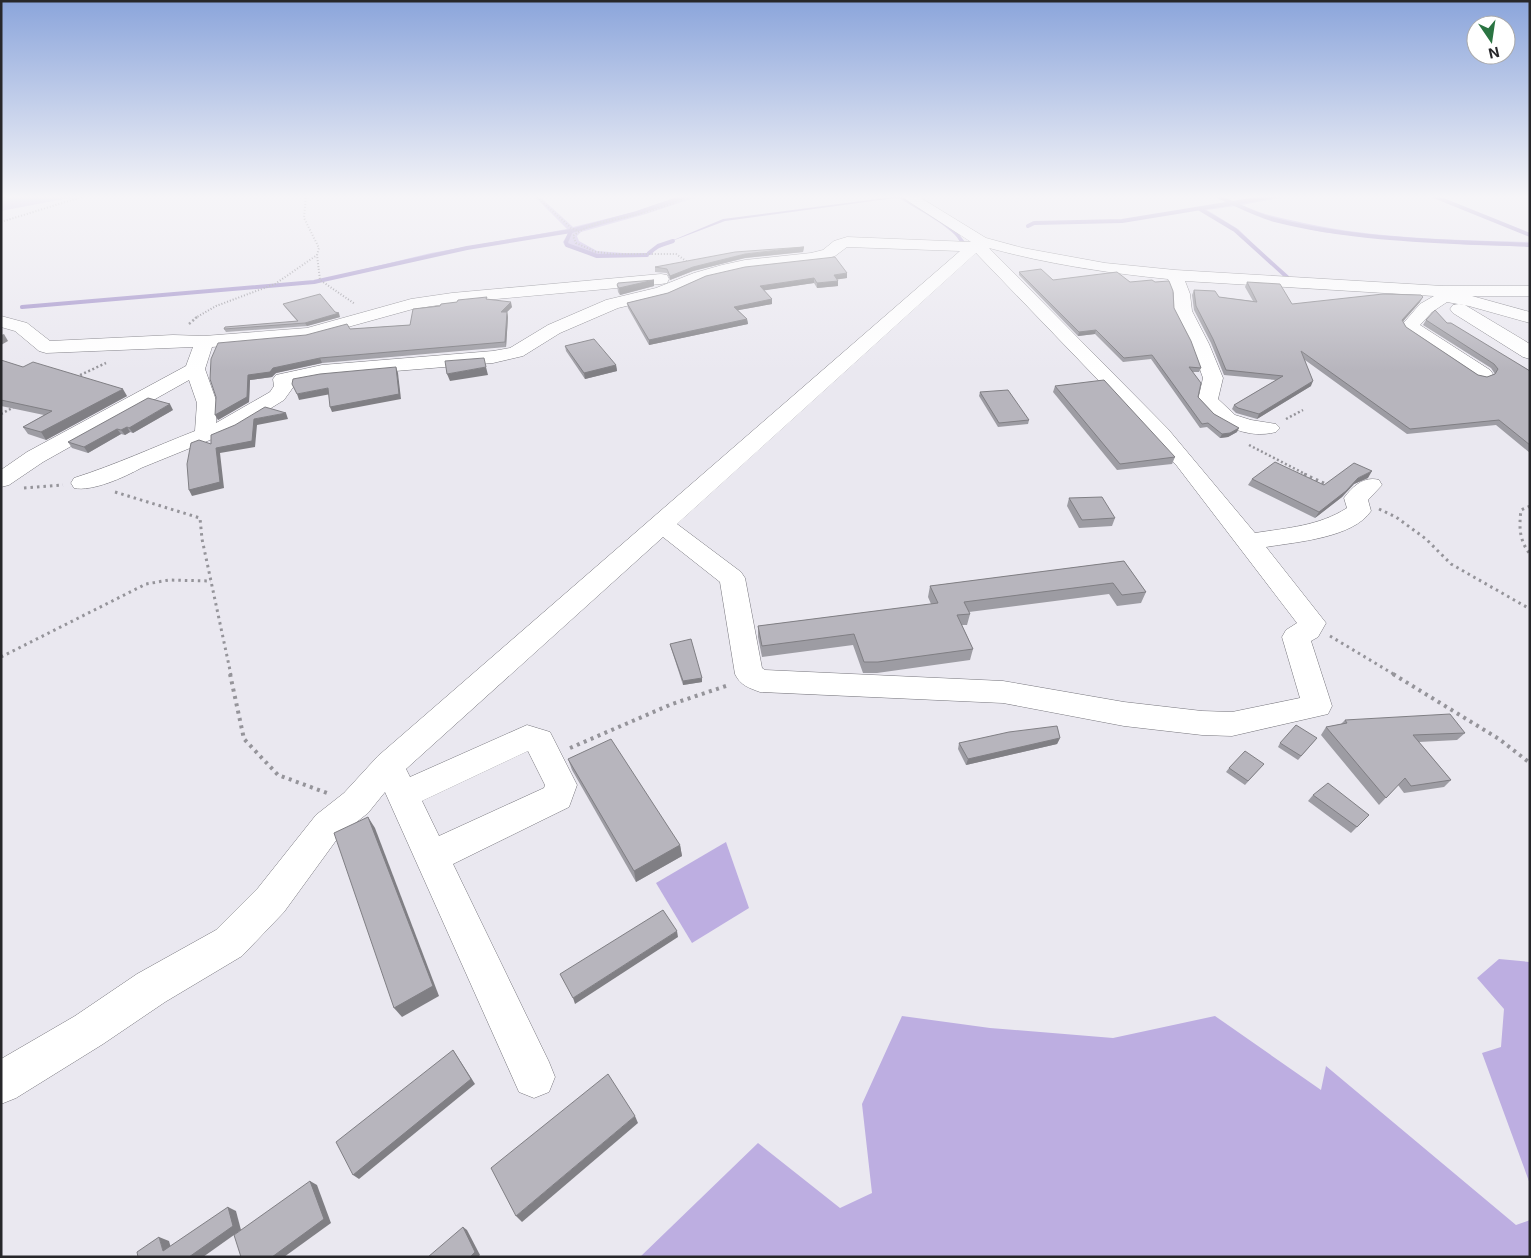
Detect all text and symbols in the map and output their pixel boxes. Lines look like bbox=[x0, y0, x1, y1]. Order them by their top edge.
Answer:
north arrow bbox=[1466, 15, 1516, 65]
text: N bbox=[1487, 44, 1501, 63]

